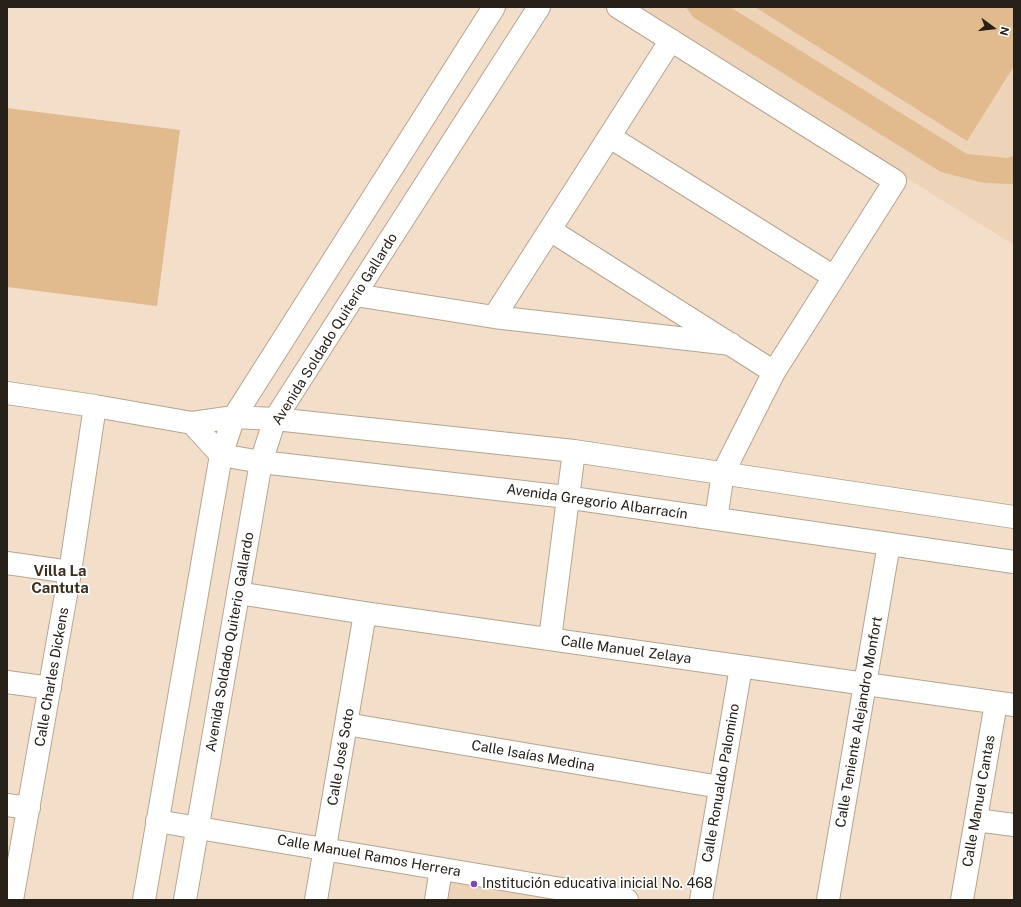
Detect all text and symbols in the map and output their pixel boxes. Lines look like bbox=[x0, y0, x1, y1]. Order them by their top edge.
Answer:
north arrow bbox=[973, 8, 1013, 48]
text: N bbox=[998, 25, 1012, 37]
street label: Avenida Soldado Quiterio Gallardo bbox=[269, 230, 401, 428]
street label: Avenida Gregorio Albarracín bbox=[505, 481, 689, 523]
street label: Avenida Soldado Quiterio Gallardo bbox=[202, 531, 258, 753]
district label: Villa La Cantuta bbox=[31, 562, 89, 597]
street label: Calle Charles Dickens bbox=[31, 606, 73, 748]
street label: Calle Teniente Alejandro Monfort bbox=[832, 615, 886, 829]
street label: Calle Manuel Zelaya bbox=[560, 633, 692, 667]
street label: Calle Ronualdo Palomino bbox=[699, 702, 743, 864]
street label: Calle José Soto bbox=[324, 707, 358, 807]
street label: Calle Manuel Cantas bbox=[959, 734, 999, 868]
street label: Calle Isaías Medina bbox=[470, 737, 596, 775]
street label: Calle Manuel Ramos Herrera bbox=[276, 832, 462, 880]
place label: Institución educativa inicial No. 468 bbox=[482, 876, 713, 892]
marker: Institución educativa inicial No. 468 bbox=[469, 879, 479, 889]

